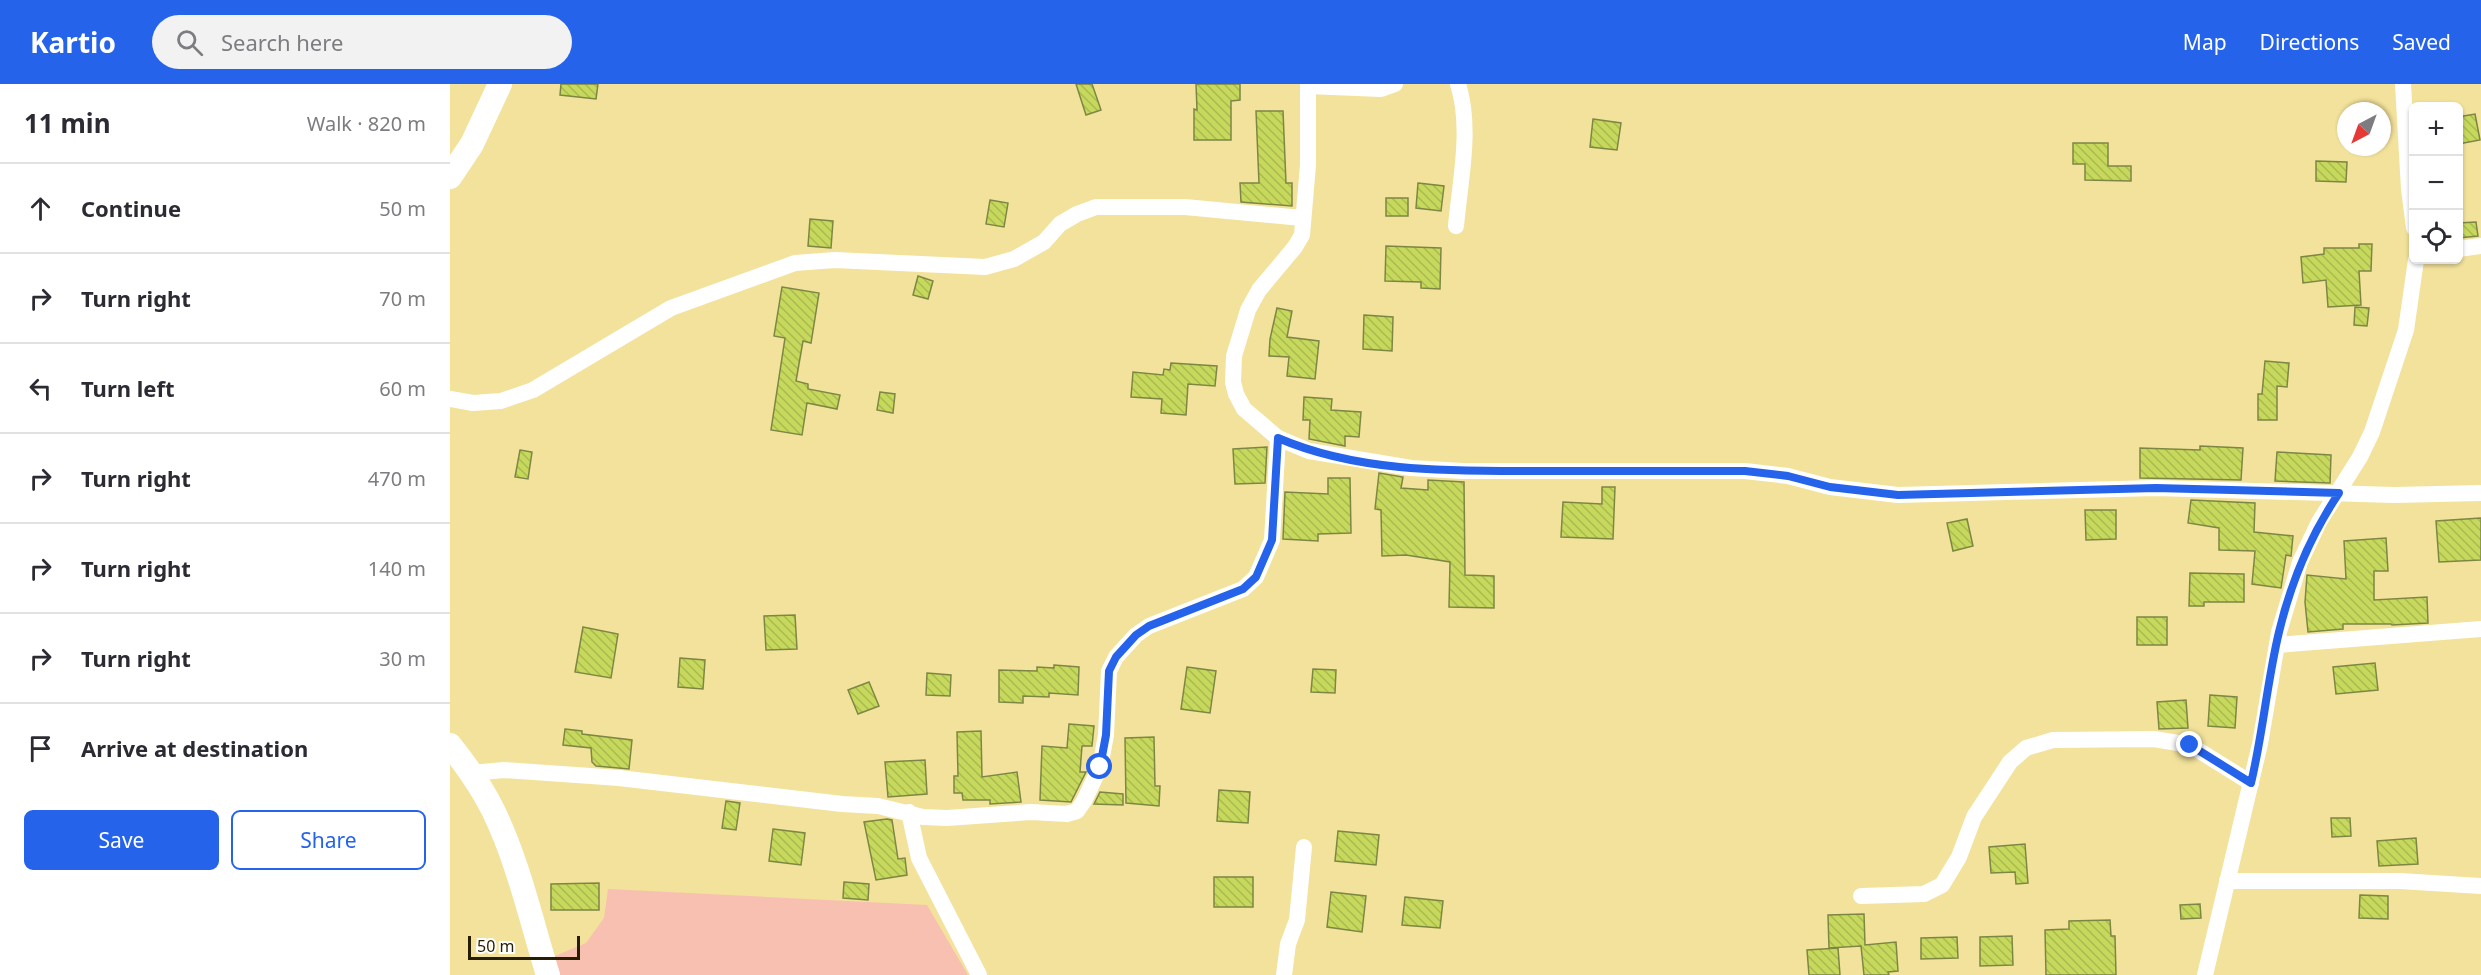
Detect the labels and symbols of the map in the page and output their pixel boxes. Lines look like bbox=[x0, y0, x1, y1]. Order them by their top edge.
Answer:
north arrow bbox=[2337, 102, 2391, 156]
route end bbox=[2176, 731, 2202, 757]
route start bbox=[1086, 753, 1112, 779]
scale bar bbox=[468, 933, 580, 960]

